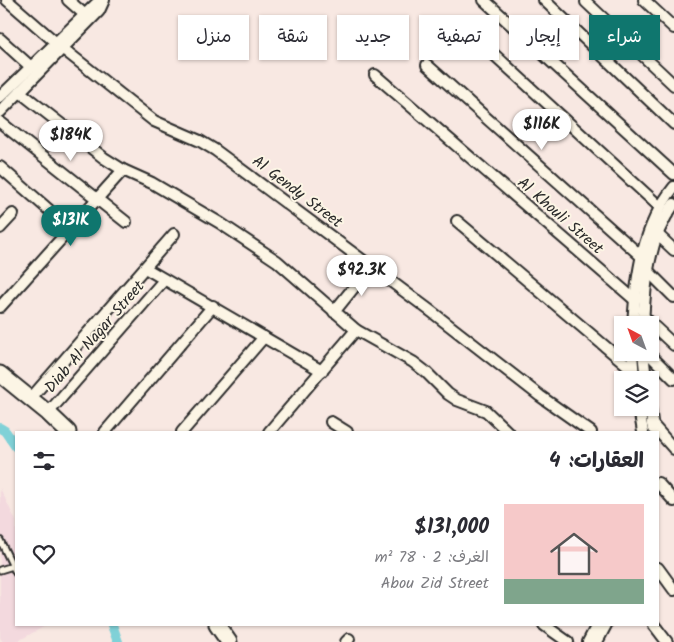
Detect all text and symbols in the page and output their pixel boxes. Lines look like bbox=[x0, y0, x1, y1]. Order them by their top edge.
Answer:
chip: منزل bbox=[178, 15, 249, 60]
chip: شقة bbox=[259, 15, 327, 60]
chip: جديد bbox=[337, 15, 409, 60]
chip: تصفية bbox=[419, 15, 499, 60]
chip: إيجار bbox=[509, 15, 579, 60]
chip: شراء bbox=[589, 15, 660, 60]
pin: $116K bbox=[507, 108, 577, 151]
text: $116K bbox=[523, 112, 561, 137]
pin: $184K bbox=[36, 120, 106, 162]
text: $184K bbox=[50, 123, 92, 148]
street label: Al Gendy Street bbox=[246, 150, 348, 235]
street label: Al Khouli Street bbox=[511, 171, 609, 261]
pin: $131K bbox=[36, 204, 106, 247]
text: $131K bbox=[52, 208, 90, 233]
pin: $92.3K bbox=[321, 254, 403, 297]
text: $92.3K bbox=[337, 258, 387, 283]
street label: Diab Al Nagar Street bbox=[39, 275, 152, 399]
north arrow bbox=[614, 316, 659, 361]
map controls bbox=[614, 316, 659, 416]
button: layers bbox=[614, 371, 659, 416]
text: العقارات: 4 bbox=[549, 445, 644, 478]
icon: filters bbox=[30, 447, 58, 475]
text: $131,000 bbox=[415, 511, 489, 544]
icon: home bbox=[544, 524, 604, 584]
icon: heart bbox=[30, 540, 58, 568]
text: الغرف: 2 · 78 m² bbox=[375, 545, 489, 570]
text: Abou Zid Street bbox=[381, 571, 489, 596]

